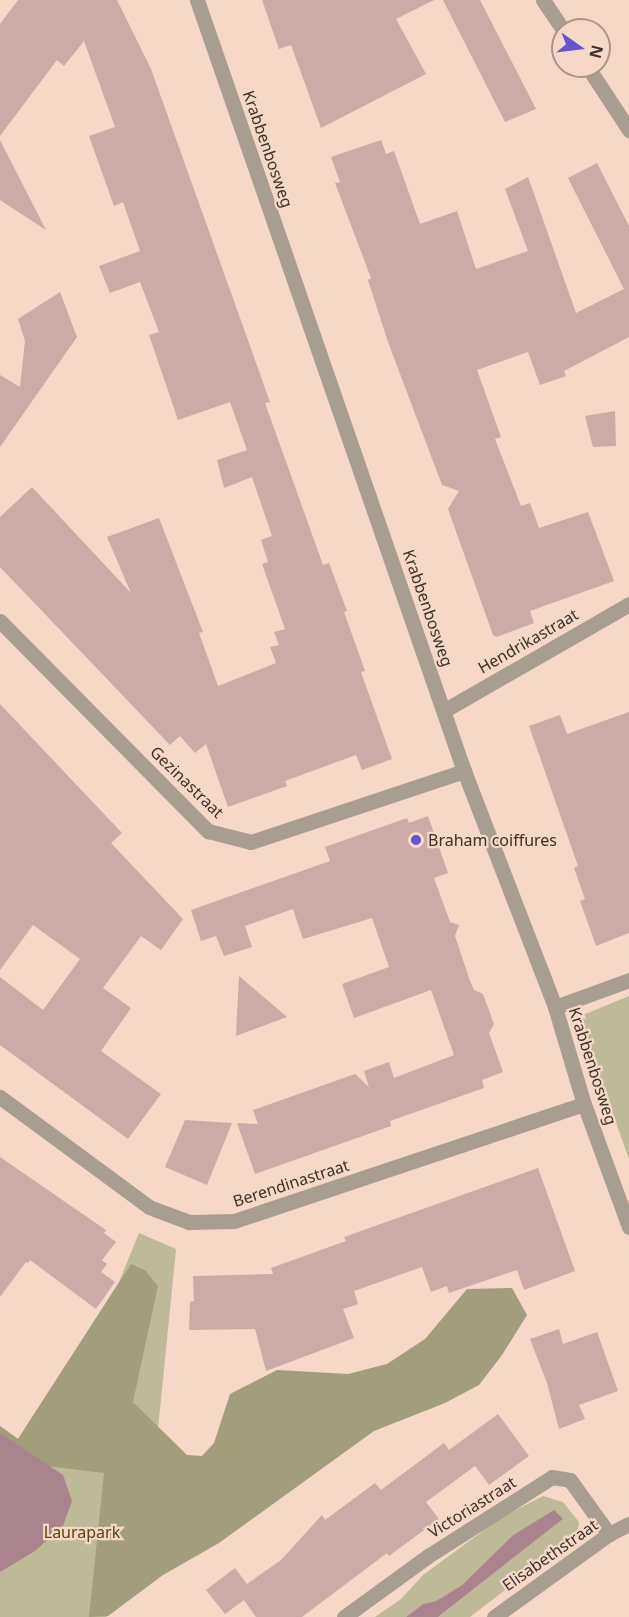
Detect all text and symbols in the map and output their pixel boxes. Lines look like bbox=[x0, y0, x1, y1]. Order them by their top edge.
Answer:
north arrow bbox=[551, 18, 611, 78]
text: N bbox=[584, 43, 609, 61]
street label: Krabbenbosweg bbox=[239, 88, 297, 210]
street label: Krabbenbosweg bbox=[399, 547, 457, 669]
street label: Hendrikastraat bbox=[475, 605, 581, 677]
street label: Gezinastraat bbox=[146, 742, 228, 822]
place label: Braham coiffures bbox=[428, 830, 557, 850]
marker: Braham coiffures bbox=[409, 833, 423, 847]
street label: Krabbenbosweg bbox=[565, 1005, 621, 1127]
street label: Berendinastraat bbox=[231, 1155, 351, 1211]
street label: Victoriastraat bbox=[424, 1472, 520, 1542]
street label: Elisabethstraat bbox=[499, 1515, 601, 1595]
park label: Laurapark bbox=[44, 1522, 120, 1542]

